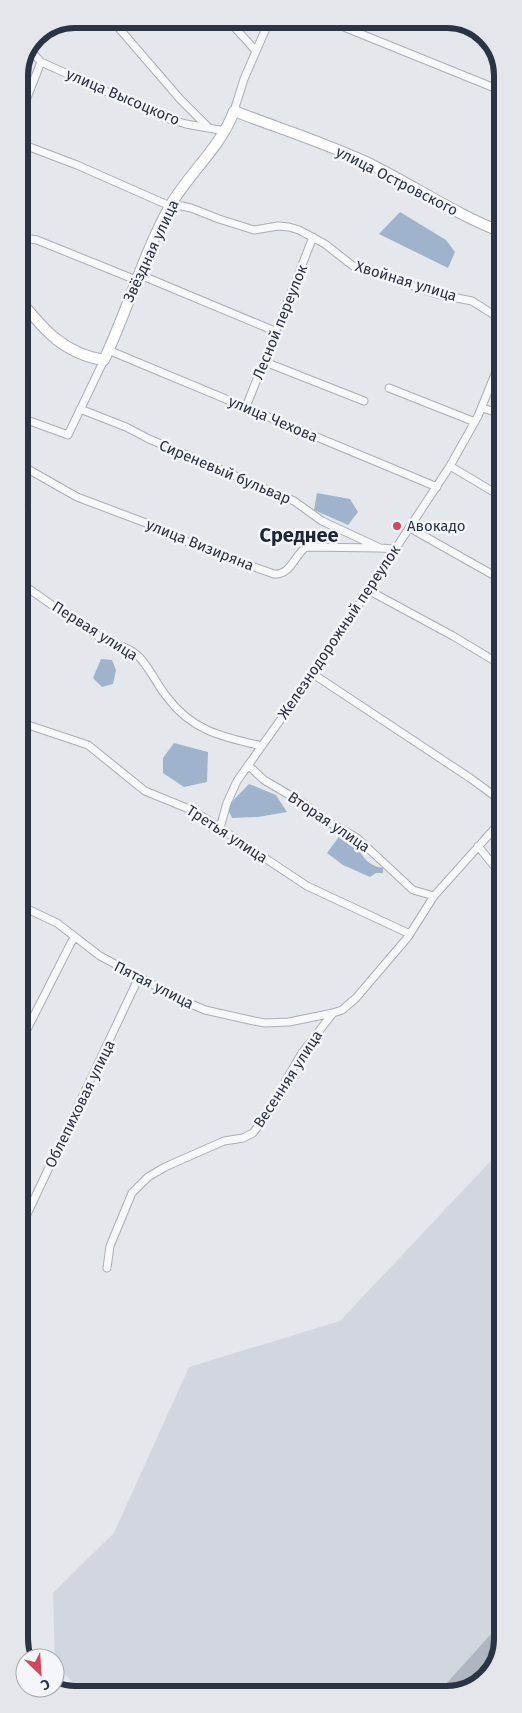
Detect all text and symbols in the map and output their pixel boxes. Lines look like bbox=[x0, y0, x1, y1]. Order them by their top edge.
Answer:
street label: улица Высоцкого bbox=[64, 65, 182, 129]
street label: улица Островского bbox=[333, 142, 461, 220]
street label: Звёздная улица bbox=[119, 197, 183, 305]
street label: Хвойная улица bbox=[353, 257, 459, 305]
street label: Лесной переулок bbox=[249, 262, 311, 382]
street label: улица Чехова bbox=[226, 392, 320, 446]
street label: Сиреневый бульвар bbox=[156, 436, 294, 508]
street label: улица Визиряна bbox=[144, 515, 256, 575]
place label: Авокадо bbox=[407, 517, 466, 535]
marker: Авокадо bbox=[391, 520, 403, 532]
district label: Среднее bbox=[259, 523, 339, 547]
street label: Железнодорожный переулок bbox=[274, 541, 404, 723]
street label: Первая улица bbox=[49, 597, 141, 665]
street label: Вторая улица bbox=[285, 788, 373, 856]
street label: Третья улица bbox=[183, 801, 271, 867]
street label: Пятая улица bbox=[111, 957, 197, 1013]
street label: Весенняя улица bbox=[250, 1027, 326, 1131]
street label: Облепиховая улица bbox=[41, 1037, 119, 1171]
north arrow bbox=[15, 1648, 65, 1698]
text: С bbox=[38, 1675, 53, 1694]

